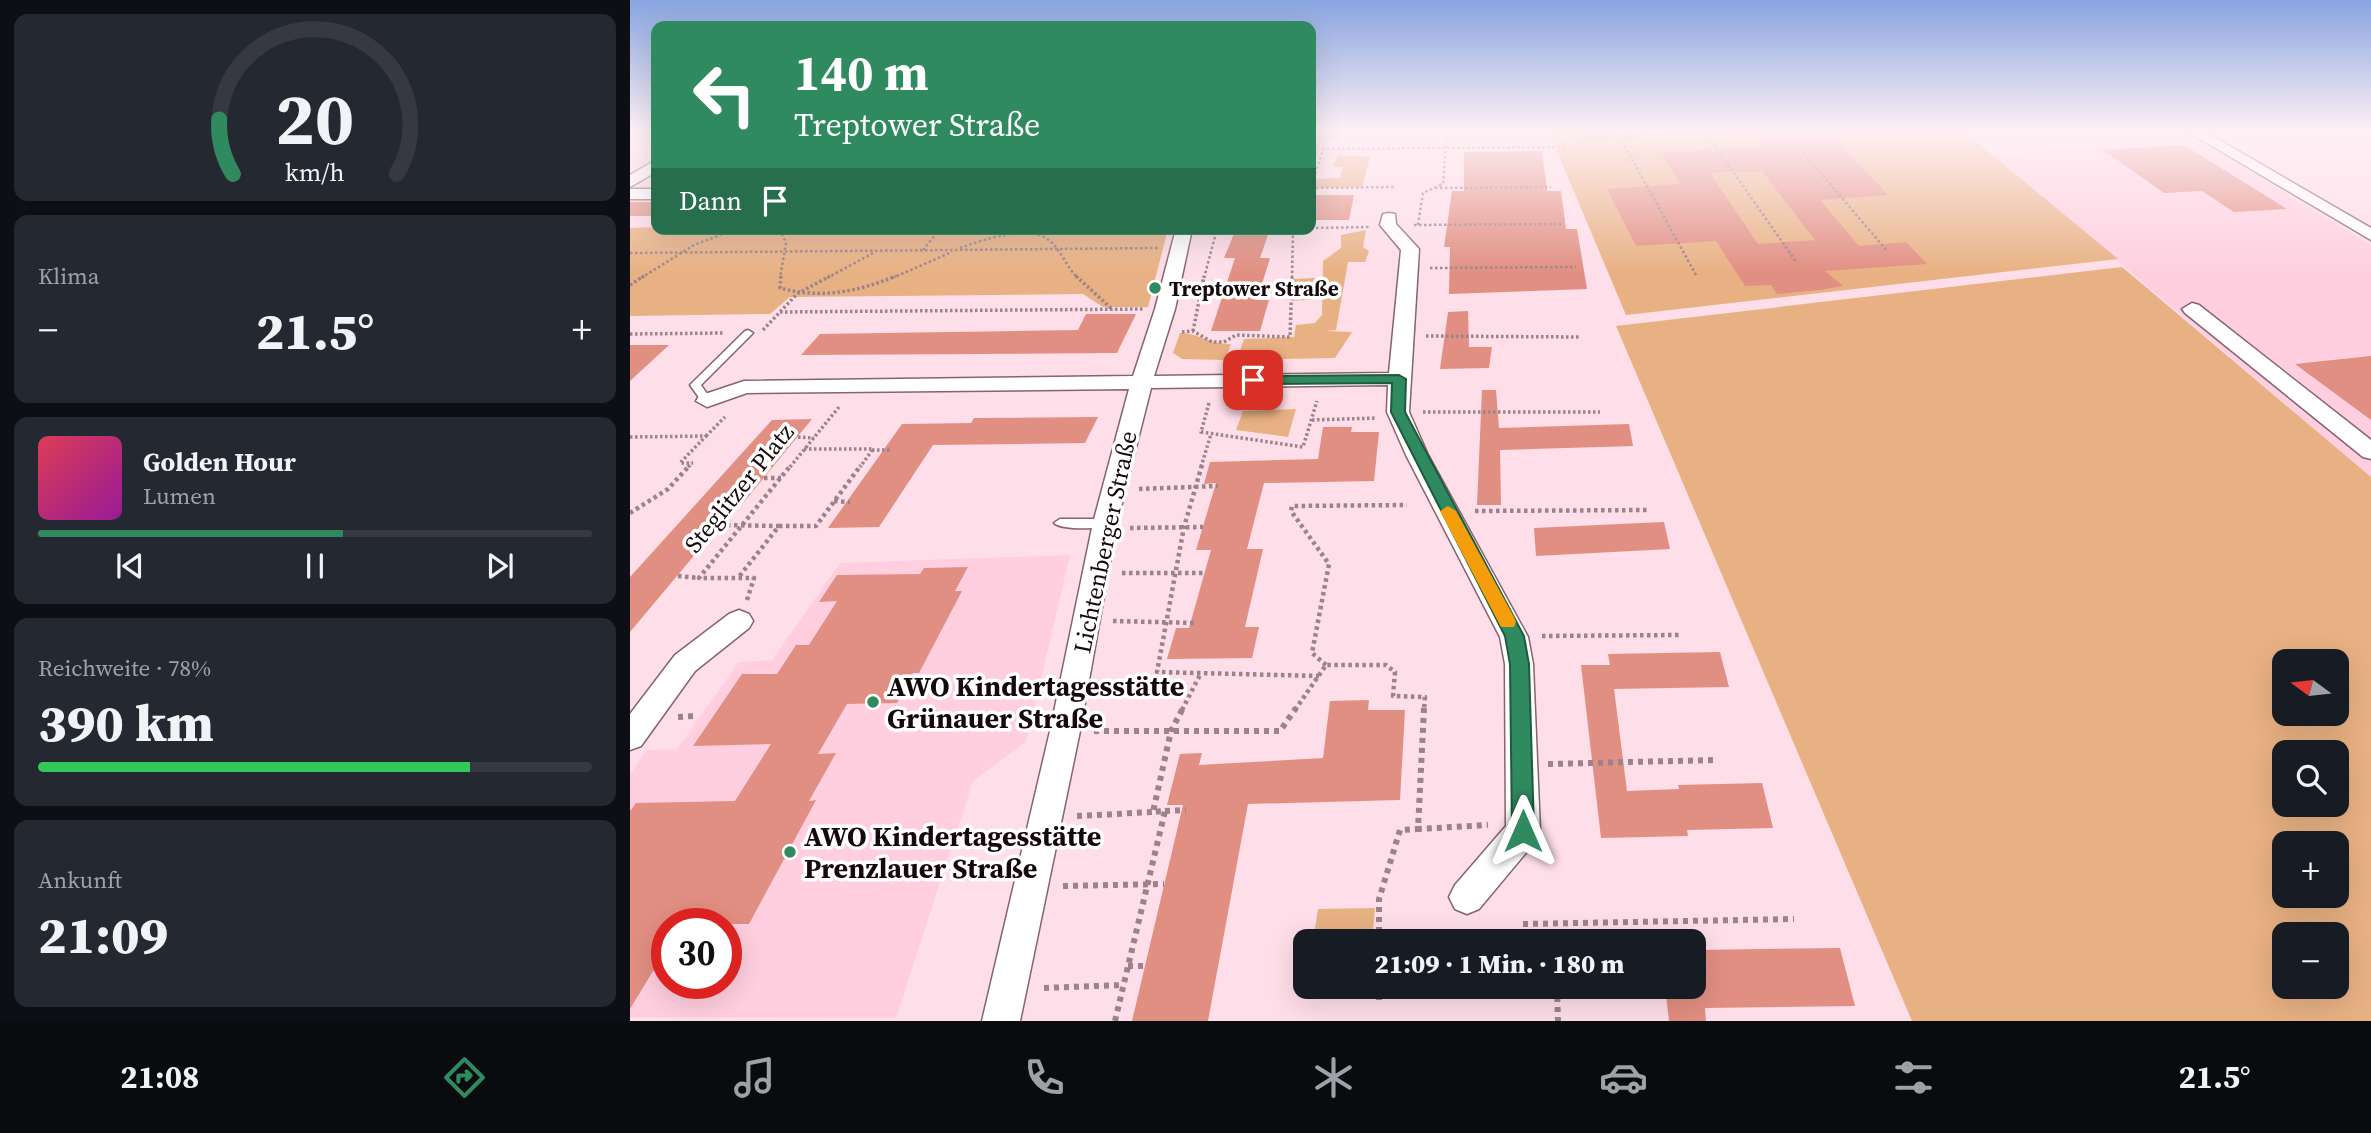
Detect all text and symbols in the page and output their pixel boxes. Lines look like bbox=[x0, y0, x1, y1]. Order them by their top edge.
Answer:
text: 140 m bbox=[794, 39, 929, 106]
icon: left bbox=[679, 49, 770, 140]
text: 20 bbox=[276, 69, 354, 168]
text: Treptower Straße bbox=[794, 103, 1040, 147]
text: km/h bbox=[285, 155, 345, 189]
icon: arrive bbox=[756, 182, 794, 220]
text: Dann bbox=[679, 183, 742, 219]
text: Klima bbox=[38, 260, 99, 292]
place label: Treptower Straße bbox=[1169, 274, 1339, 303]
marker: Treptower Straße bbox=[1147, 280, 1163, 296]
text: 21.5° bbox=[256, 295, 374, 366]
text: − bbox=[38, 304, 58, 356]
text: + bbox=[572, 304, 592, 356]
pin bbox=[1223, 350, 1283, 410]
icon: arrive bbox=[1234, 361, 1272, 399]
street label: Steglitzer Platz bbox=[677, 416, 801, 560]
street label: Lichtenberger Straße bbox=[1065, 428, 1145, 656]
text: Golden Hour bbox=[143, 444, 296, 480]
text: Lumen bbox=[143, 480, 216, 512]
icon: previous bbox=[111, 547, 149, 585]
icon: pause bbox=[296, 547, 334, 585]
icon: next bbox=[481, 547, 519, 585]
north arrow bbox=[2272, 649, 2348, 726]
map controls bbox=[2272, 649, 2349, 999]
text: Reichweite · 78% bbox=[38, 652, 211, 684]
place label: AWO Kindertagesstätte Grünauer Straße bbox=[887, 667, 1184, 737]
text: 390 km bbox=[38, 687, 214, 758]
marker: AWO Kindertagesstätte Grünauer Straße bbox=[865, 694, 881, 710]
button: search bbox=[2272, 740, 2349, 817]
position arrow bbox=[1486, 794, 1560, 868]
place label: AWO Kindertagesstätte Prenzlauer Straße bbox=[804, 817, 1101, 887]
button: + bbox=[2272, 831, 2349, 908]
marker: AWO Kindertagesstätte Prenzlauer Straße bbox=[782, 844, 798, 860]
text: Ankunft bbox=[38, 864, 122, 896]
text: 21:09 bbox=[38, 899, 168, 970]
speed limit sign: 30 bbox=[651, 908, 742, 999]
button: − bbox=[2272, 922, 2349, 999]
text: 21:09 · 1 Min. · 180 m bbox=[1375, 946, 1624, 982]
icon: directions bbox=[440, 1053, 489, 1102]
icon: music bbox=[730, 1053, 779, 1102]
icon: phone bbox=[1020, 1053, 1069, 1102]
icon: climate bbox=[1309, 1053, 1358, 1102]
icon: car bbox=[1599, 1053, 1648, 1102]
icon: filters bbox=[1889, 1053, 1938, 1102]
text: 21:08 bbox=[120, 1055, 199, 1099]
text: 21.5° bbox=[2178, 1055, 2251, 1099]

